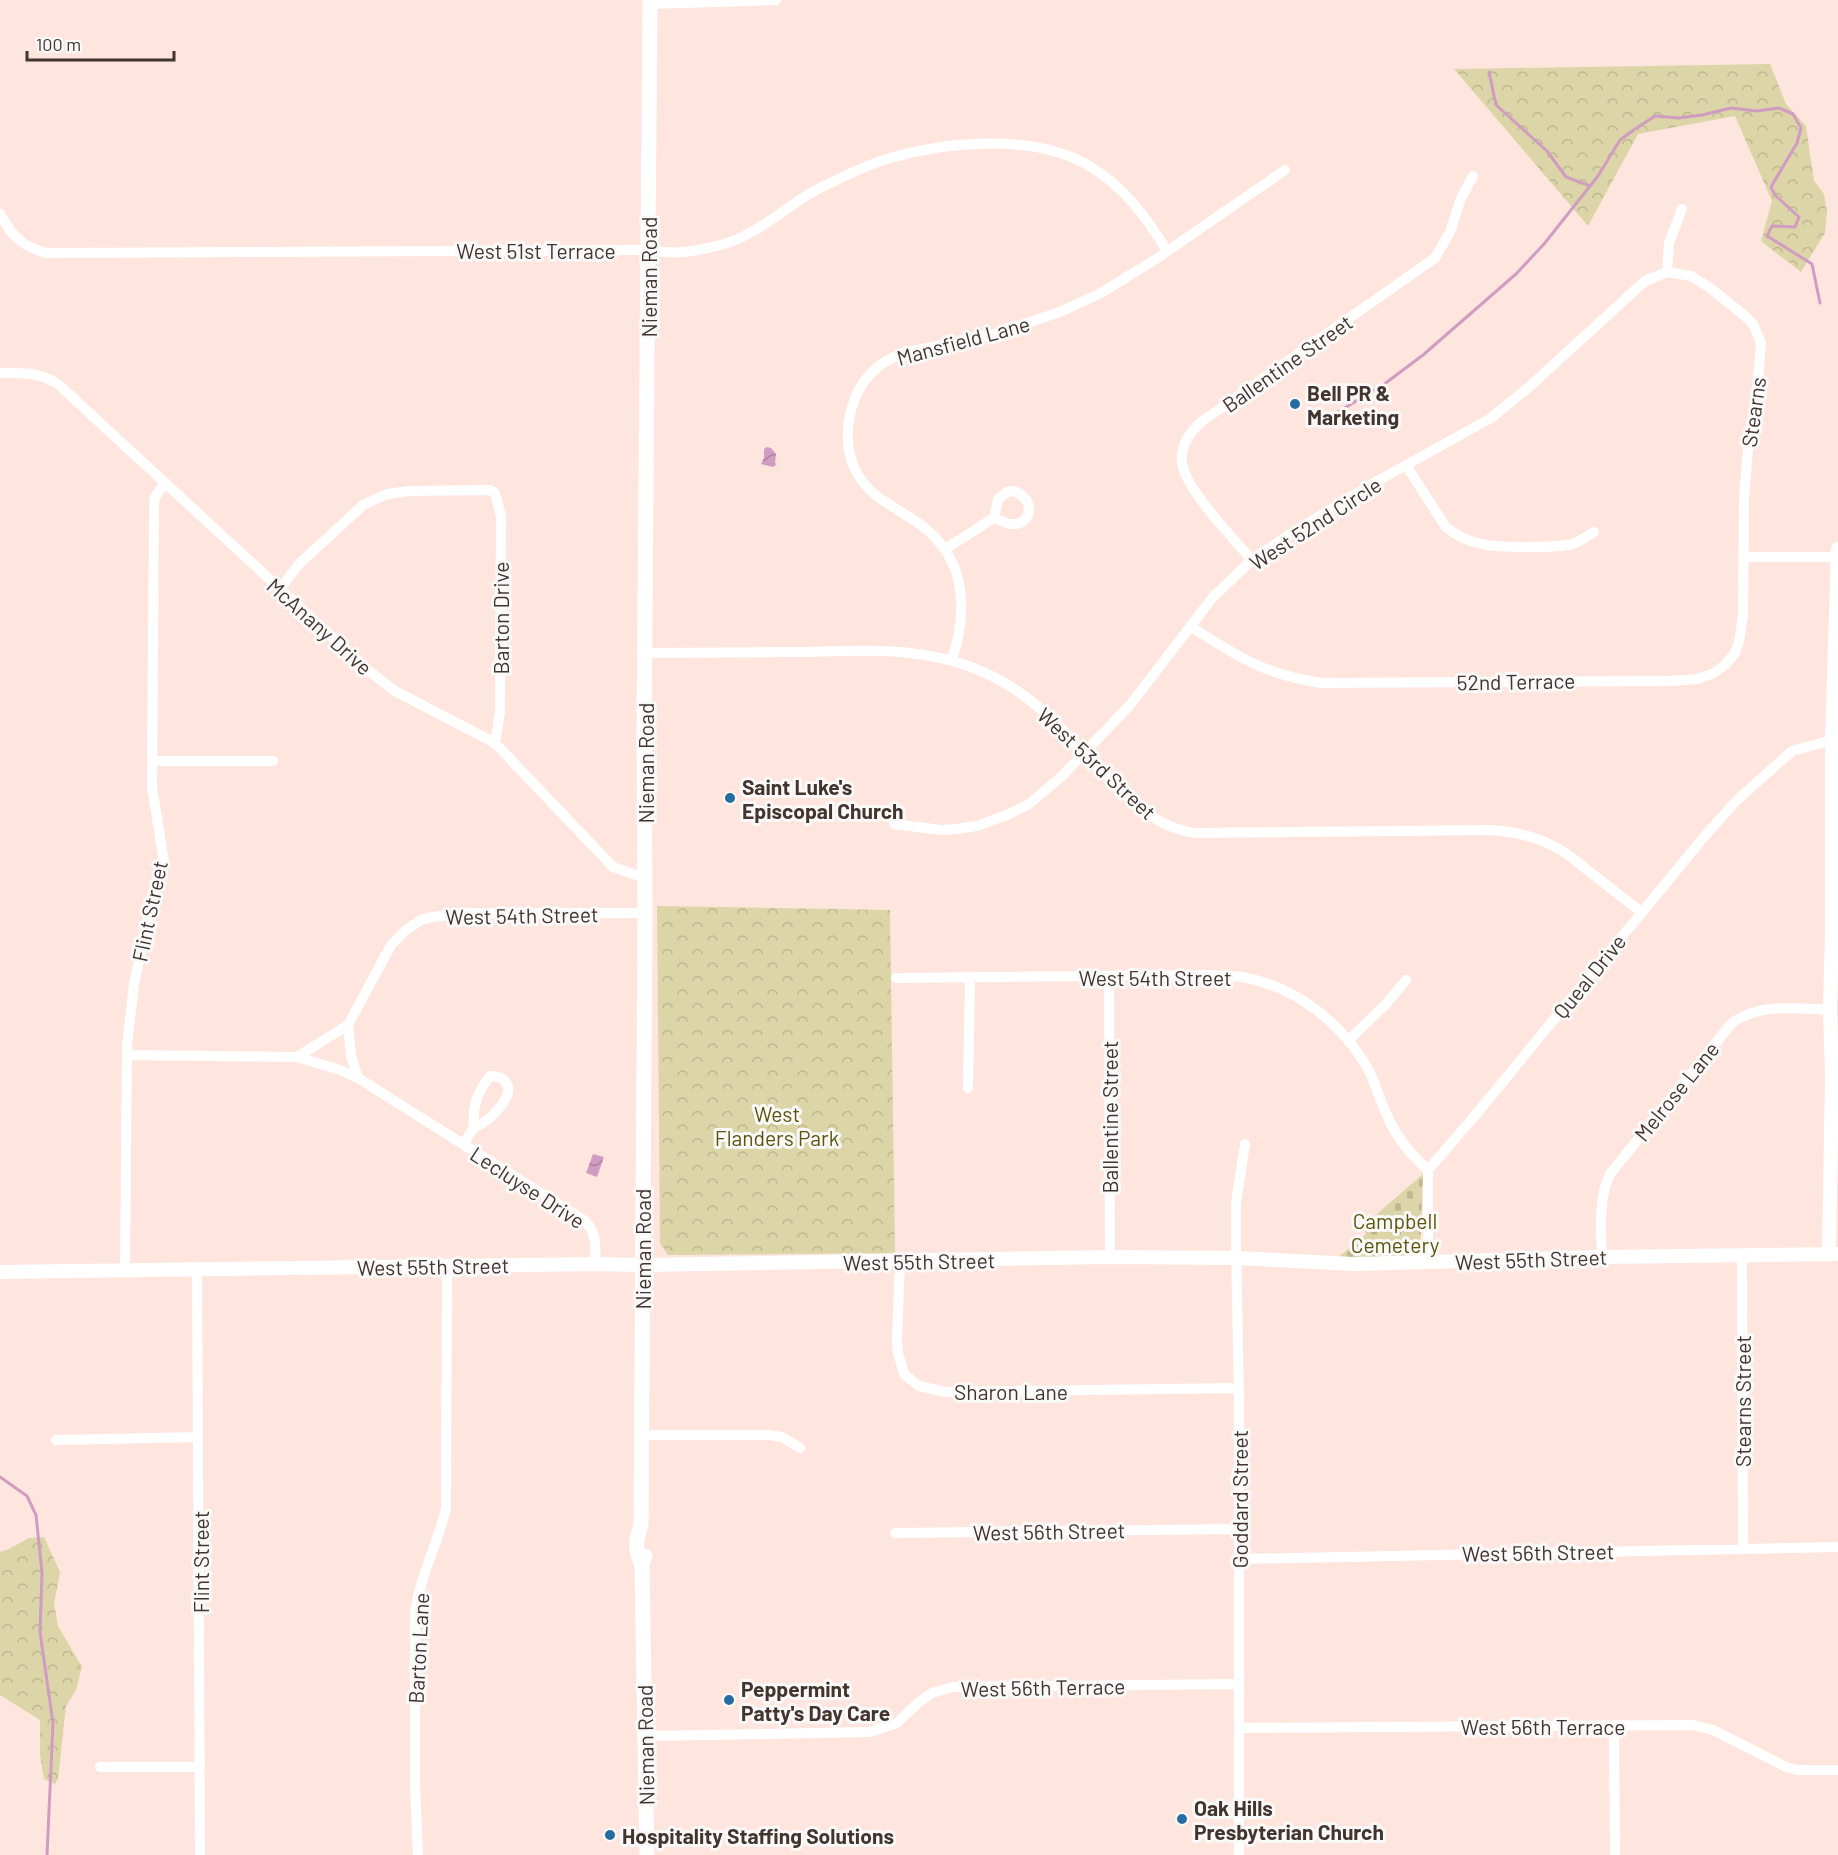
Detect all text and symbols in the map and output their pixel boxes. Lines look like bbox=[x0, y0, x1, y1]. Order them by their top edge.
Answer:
scale bar bbox=[27, 24, 174, 62]
text: 100 m bbox=[36, 33, 81, 55]
street label: Nieman Road bbox=[636, 217, 661, 337]
street label: West 51st Terrace bbox=[456, 238, 616, 263]
street label: Ballentine Street bbox=[1217, 309, 1357, 417]
street label: Mansfield Lane bbox=[894, 310, 1032, 370]
street label: Stearns bbox=[1736, 375, 1770, 449]
place label: Bell PR & Marketing bbox=[1307, 380, 1399, 429]
marker: Bell PR & Marketing bbox=[1288, 397, 1302, 411]
street label: West 52nd Circle bbox=[1245, 471, 1385, 575]
street label: Barton Drive bbox=[488, 562, 513, 674]
street label: McAnany Drive bbox=[262, 572, 378, 680]
street label: 52nd Terrace bbox=[1456, 667, 1576, 695]
street label: West 53rd Street bbox=[1033, 702, 1161, 824]
street label: Nieman Road bbox=[633, 703, 658, 823]
place label: Saint Luke's Episcopal Church bbox=[742, 774, 904, 823]
marker: Saint Luke's Episcopal Church bbox=[723, 791, 737, 805]
street label: Flint Street bbox=[126, 858, 172, 964]
street label: West 54th Street bbox=[445, 901, 599, 929]
street label: Queal Drive bbox=[1548, 929, 1630, 1023]
street label: West 54th Street bbox=[1078, 965, 1232, 990]
street label: Melrose Lane bbox=[1628, 1036, 1724, 1146]
street label: Ballentine Street bbox=[1097, 1041, 1122, 1193]
park label: West Flanders Park bbox=[715, 1101, 839, 1150]
street label: Lecluyse Drive bbox=[466, 1141, 590, 1233]
street label: Nieman Road bbox=[630, 1189, 655, 1309]
park label: Campbell Cemetery bbox=[1351, 1208, 1440, 1257]
street label: West 55th Street bbox=[1454, 1244, 1608, 1274]
street label: West 55th Street bbox=[843, 1247, 995, 1275]
street label: West 55th Street bbox=[357, 1252, 509, 1280]
street label: Stearns Street bbox=[1730, 1335, 1755, 1467]
street label: Sharon Lane bbox=[954, 1379, 1068, 1404]
street label: Goddard Street bbox=[1227, 1430, 1252, 1568]
street label: Flint Street bbox=[188, 1511, 213, 1613]
street label: West 56th Street bbox=[973, 1517, 1125, 1545]
street label: West 56th Street bbox=[1462, 1538, 1614, 1566]
street label: Barton Lane bbox=[403, 1592, 433, 1704]
street label: West 56th Terrace bbox=[960, 1673, 1126, 1701]
place label: Peppermint Patty's Day Care bbox=[741, 1676, 890, 1725]
street label: Nieman Road bbox=[631, 1684, 659, 1806]
marker: Peppermint Patty's Day Care bbox=[722, 1693, 736, 1707]
street label: West 56th Terrace bbox=[1461, 1714, 1625, 1739]
place label: Oak Hills Presbyterian Church bbox=[1194, 1795, 1384, 1844]
marker: Oak Hills Presbyterian Church bbox=[1175, 1812, 1189, 1826]
place label: Hospitality Staffing Solutions bbox=[622, 1823, 894, 1848]
marker: Hospitality Staffing Solutions bbox=[603, 1828, 617, 1842]

